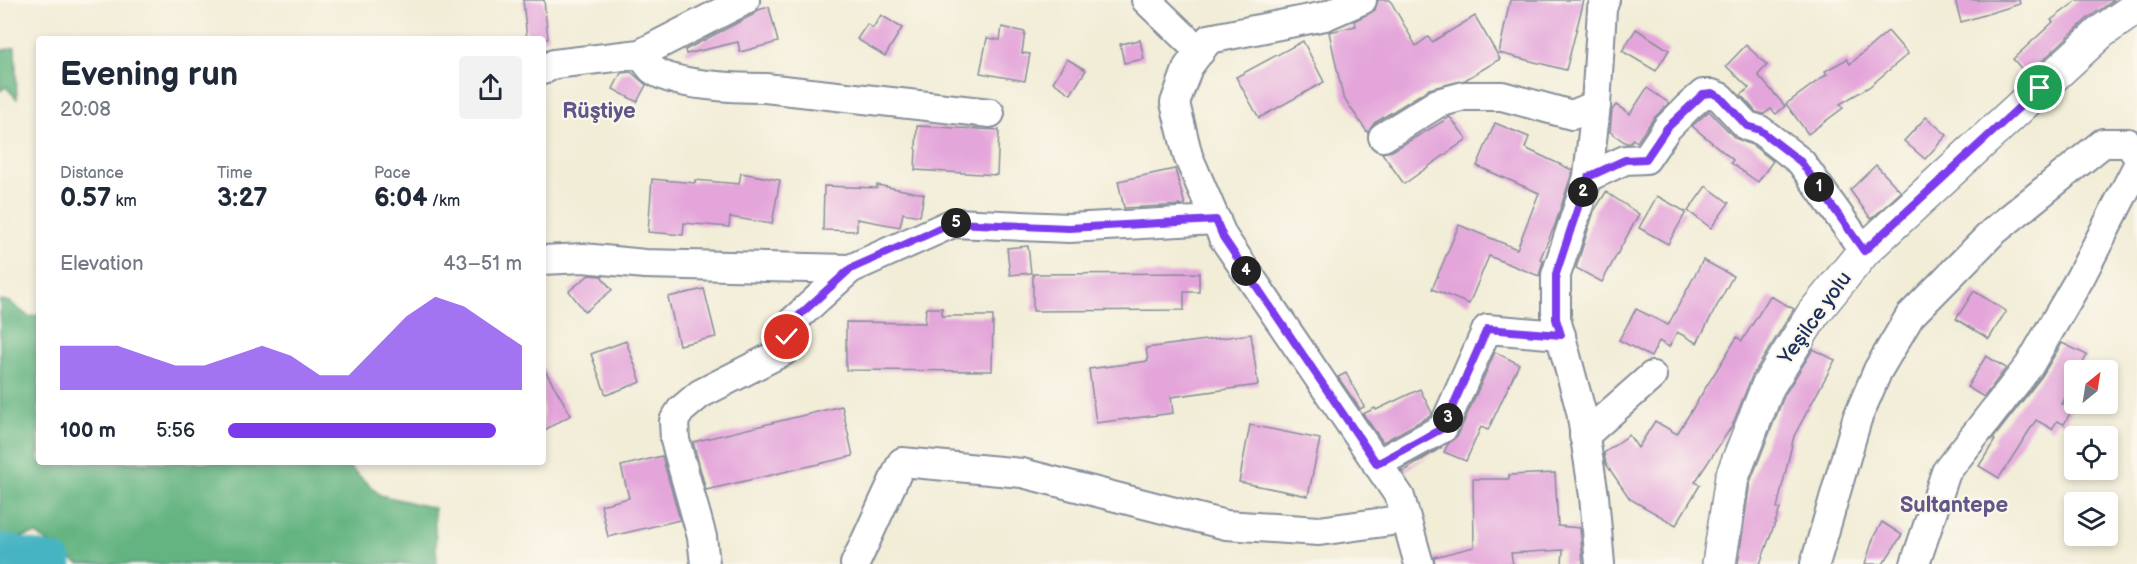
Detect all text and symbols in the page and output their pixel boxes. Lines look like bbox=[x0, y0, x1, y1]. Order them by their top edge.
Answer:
text: Evening run bbox=[60, 55, 238, 95]
button: share bbox=[459, 56, 522, 119]
pin bbox=[2014, 62, 2065, 113]
icon: arrive bbox=[2023, 71, 2056, 104]
text: 20:08 bbox=[60, 98, 111, 122]
district label: Rüştiye bbox=[562, 98, 636, 125]
text: Distance bbox=[60, 164, 124, 183]
text: Time bbox=[217, 164, 252, 183]
text: Pace bbox=[374, 164, 410, 183]
pin: 1 bbox=[1804, 172, 1834, 202]
pin: 2 bbox=[1568, 177, 1598, 207]
text: 1 bbox=[1816, 177, 1822, 196]
text: 2 bbox=[1578, 182, 1588, 201]
text: 0.57 bbox=[60, 183, 111, 214]
text: 3:27 bbox=[217, 183, 268, 214]
text: 6:04 bbox=[374, 183, 428, 214]
text: km bbox=[111, 192, 137, 211]
text: /km bbox=[428, 192, 460, 211]
pin: 5 bbox=[941, 208, 971, 238]
text: 5 bbox=[951, 213, 961, 232]
text: Elevation bbox=[60, 252, 143, 276]
text: 43–51 m bbox=[443, 252, 522, 276]
pin: 4 bbox=[1231, 256, 1261, 286]
text: 4 bbox=[1241, 261, 1251, 280]
street label: Yeşilce yolu bbox=[1772, 267, 1857, 370]
pin bbox=[761, 311, 812, 362]
icon: check bbox=[770, 320, 803, 353]
north arrow bbox=[2064, 360, 2118, 414]
map controls bbox=[2064, 360, 2118, 546]
pin: 3 bbox=[1433, 403, 1463, 433]
text: 3 bbox=[1443, 408, 1453, 427]
text: 100 m bbox=[60, 419, 116, 443]
text: 5:56 bbox=[156, 419, 195, 443]
button: locate bbox=[2064, 426, 2118, 480]
district label: Sultantepe bbox=[1900, 492, 2008, 519]
button: layers bbox=[2064, 492, 2118, 546]

